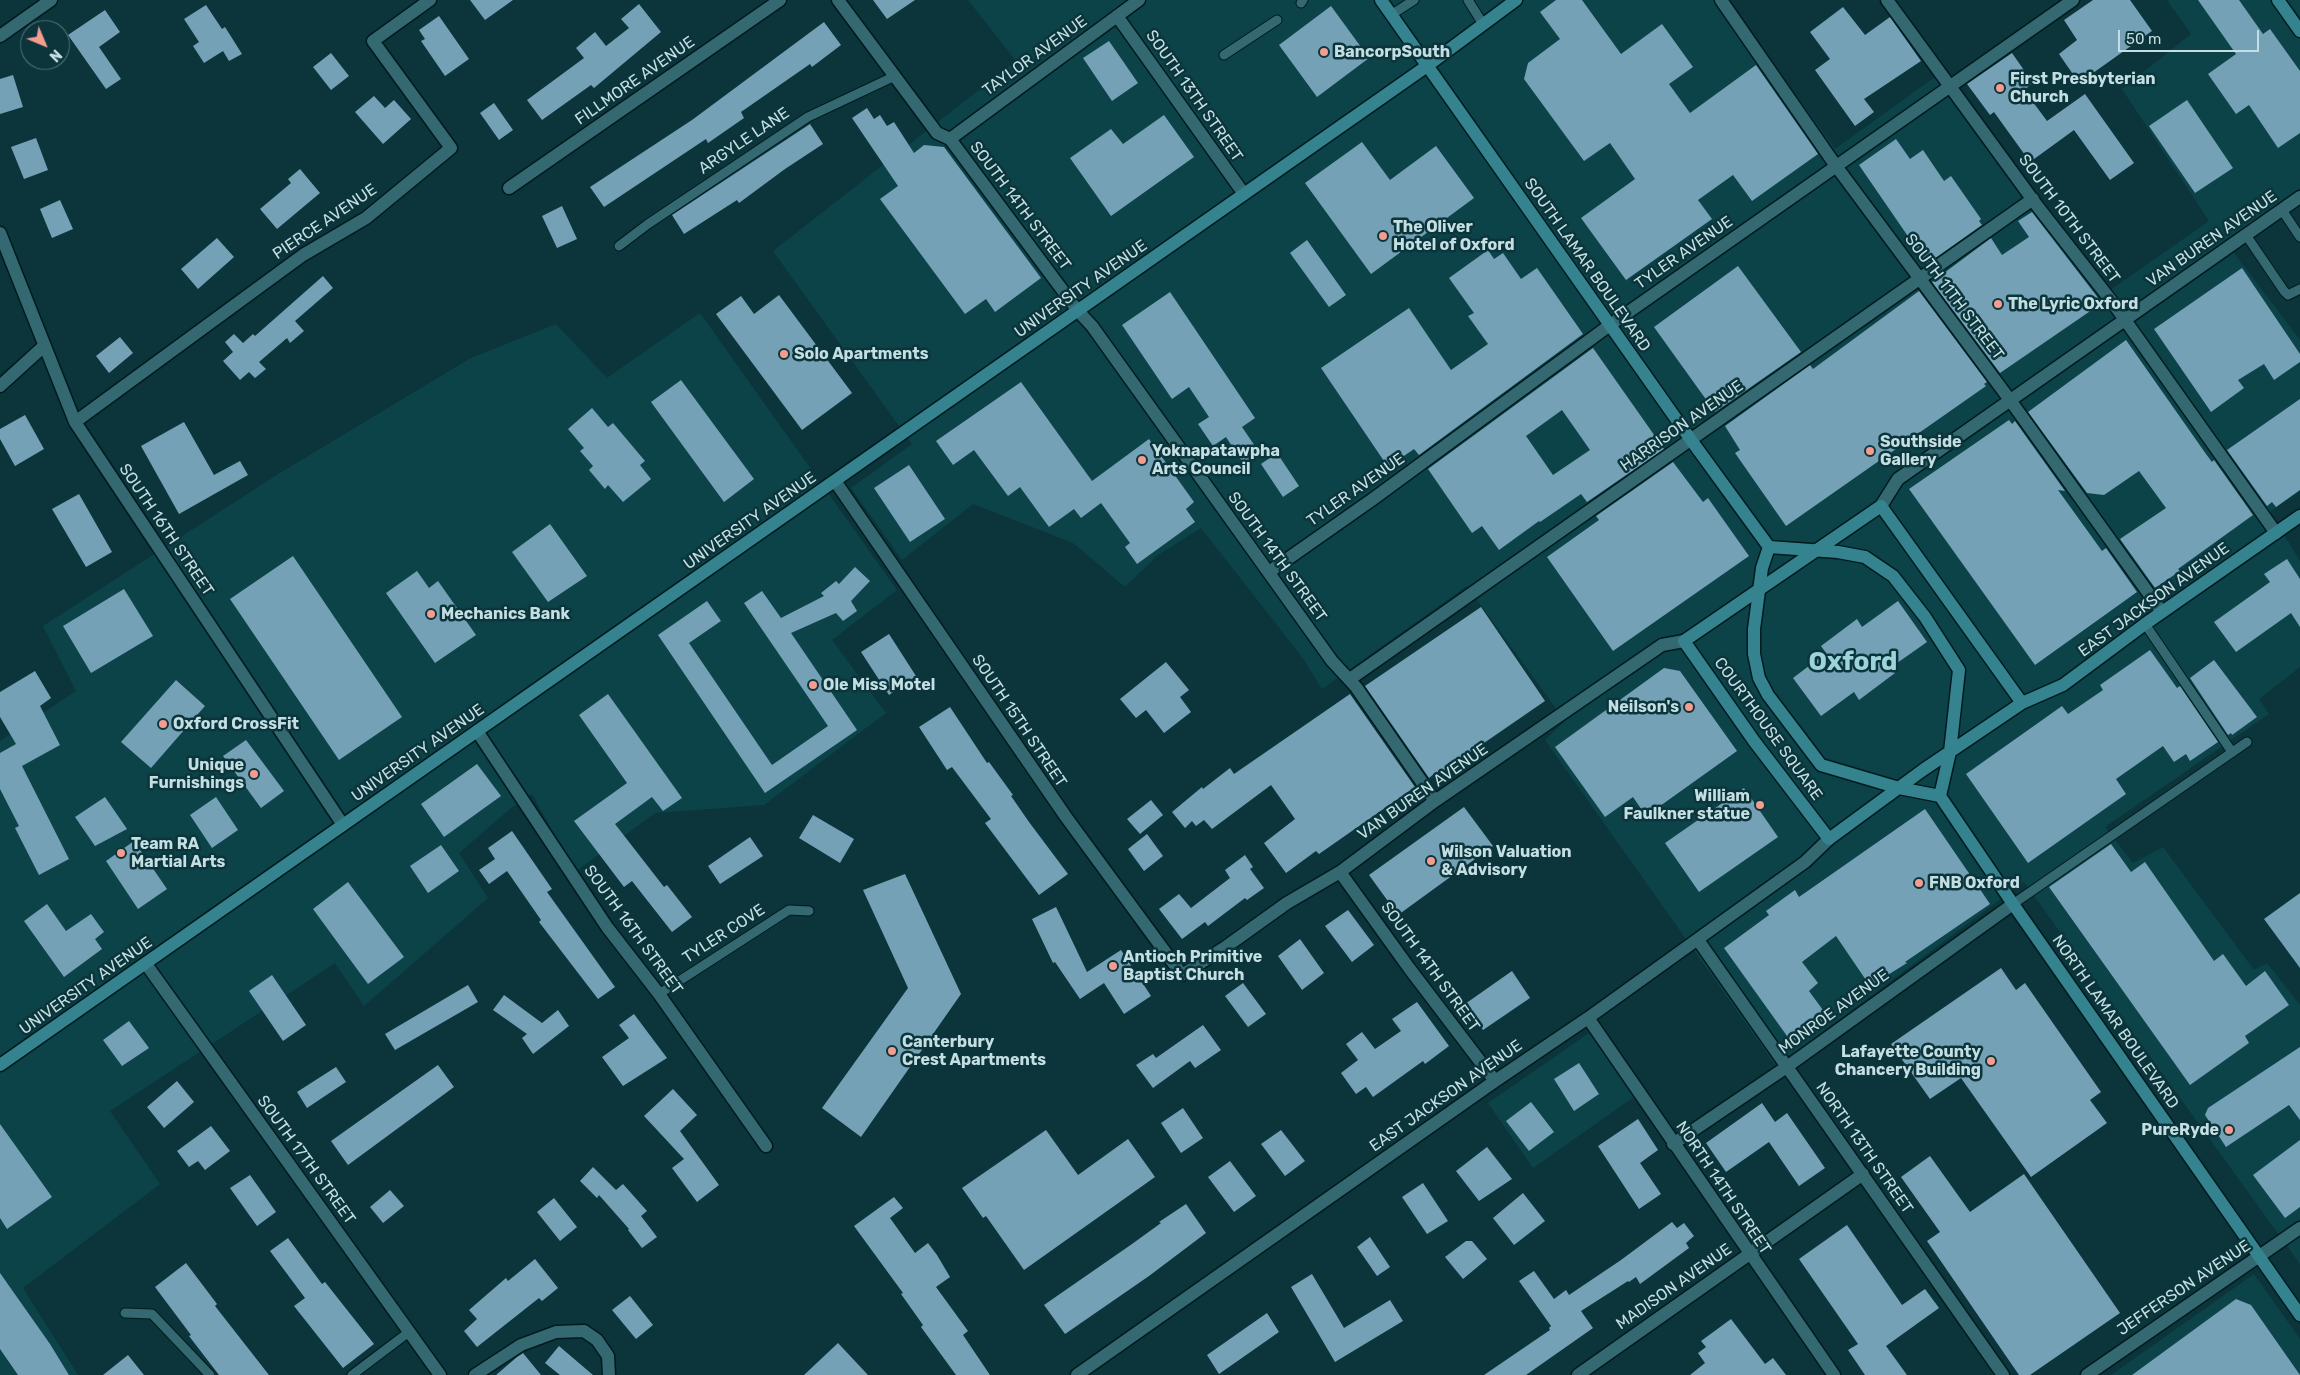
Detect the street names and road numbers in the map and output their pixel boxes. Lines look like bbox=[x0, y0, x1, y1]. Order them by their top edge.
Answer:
street label: TAYLOR AVENUE bbox=[979, 12, 1091, 100]
street label: SOUTH 13TH STREET bbox=[1141, 27, 1247, 165]
street label: FILLMORE AVENUE bbox=[572, 33, 698, 129]
street label: ARGYLE LANE bbox=[695, 104, 793, 178]
street label: SOUTH 14TH STREET bbox=[965, 138, 1075, 274]
street label: SOUTH 10TH STREET bbox=[2014, 151, 2124, 287]
street label: SOUTH LAMAR BOULEVARD bbox=[1520, 175, 1654, 355]
street label: PIERCE AVENUE bbox=[269, 180, 381, 264]
street label: VAN BUREN AVENUE bbox=[2143, 187, 2281, 291]
street label: TYLER AVENUE bbox=[1631, 212, 1737, 294]
street label: SOUTH 11TH STREET bbox=[1900, 230, 2008, 364]
street label: UNIVERSITY AVENUE bbox=[1011, 236, 1151, 342]
street label: HARRISON AVENUE bbox=[1617, 376, 1747, 476]
street label: TYLER AVENUE bbox=[1303, 449, 1409, 531]
street label: SOUTH 16TH STREET bbox=[115, 460, 217, 600]
street label: UNIVERSITY AVENUE bbox=[680, 468, 820, 574]
street label: SOUTH 14TH STREET bbox=[1223, 488, 1331, 626]
street label: EAST JACKSON AVENUE bbox=[2075, 539, 2233, 661]
street label: SOUTH 15TH STREET bbox=[967, 651, 1071, 791]
street label: COURTHOUSE SQUARE bbox=[1710, 654, 1826, 804]
street label: UNIVERSITY AVENUE bbox=[348, 700, 488, 806]
street label: VAN BUREN AVENUE bbox=[1354, 740, 1492, 844]
street label: SOUTH 16TH STREET bbox=[580, 862, 686, 998]
street label: SOUTH 14TH STREET bbox=[1376, 898, 1484, 1036]
street label: TYLER COVE bbox=[679, 900, 769, 968]
street label: NORTH LAMAR BOULEVARD bbox=[2048, 931, 2182, 1113]
street label: UNIVERSITY AVENUE bbox=[16, 933, 156, 1039]
street label: MONROE AVENUE bbox=[1775, 966, 1893, 1058]
street label: EAST JACKSON AVENUE bbox=[1366, 1036, 1526, 1156]
street label: NORTH 13TH STREET bbox=[1811, 1079, 1917, 1217]
street label: SOUTH 17TH STREET bbox=[253, 1092, 359, 1228]
street label: NORTH 14TH STREET bbox=[1671, 1118, 1775, 1258]
street label: JEFFERSON AVENUE bbox=[2114, 1236, 2254, 1340]
street label: MADISON AVENUE bbox=[1612, 1240, 1736, 1334]

